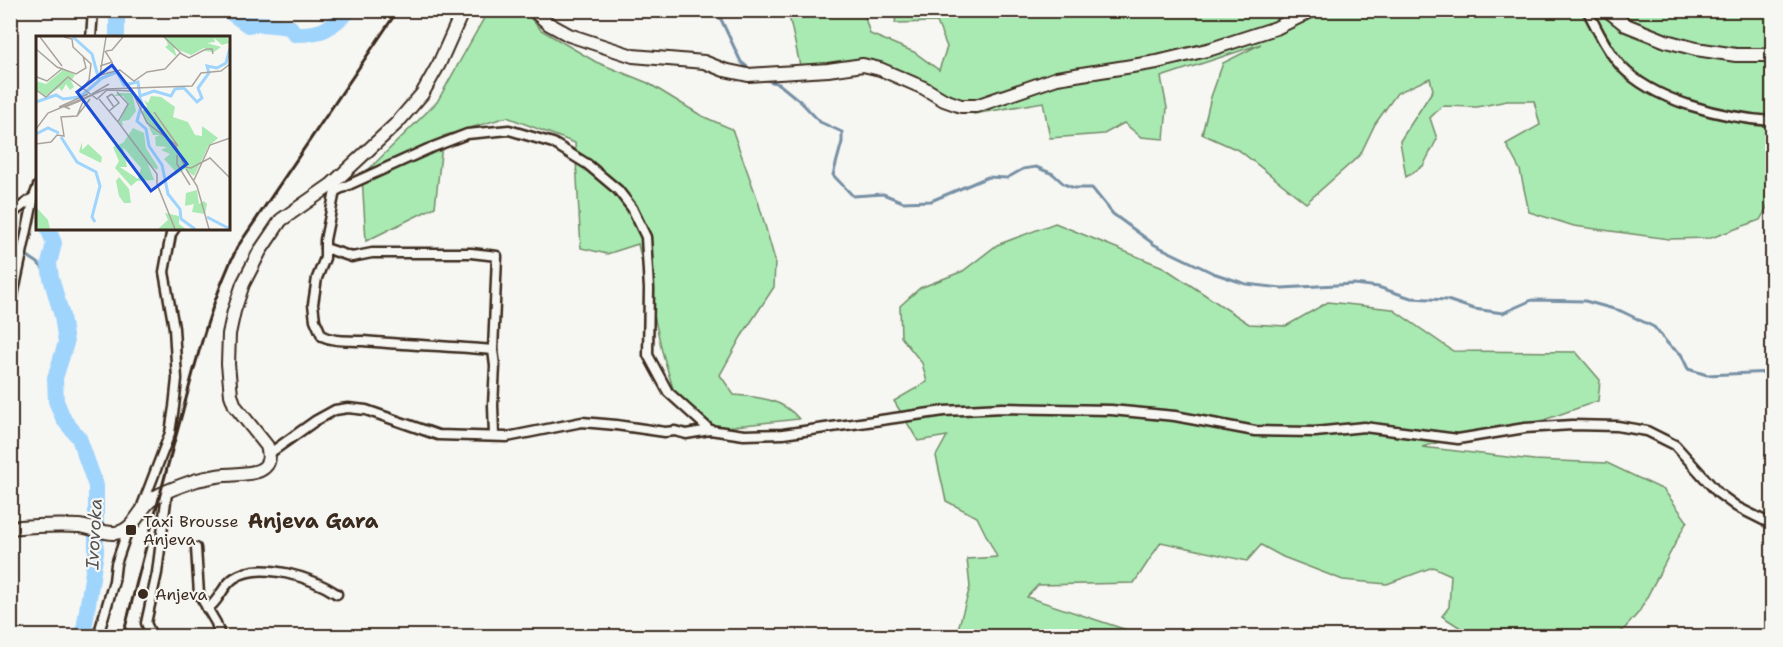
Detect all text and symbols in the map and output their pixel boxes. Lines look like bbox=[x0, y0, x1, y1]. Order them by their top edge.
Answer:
inset map bbox=[36, 36, 230, 230]
water label: Ivovoka bbox=[80, 498, 108, 571]
district label: Anjeva Gara bbox=[248, 508, 379, 534]
place label: Taxi Brousse Anjeva bbox=[143, 511, 238, 550]
marker: Taxi Brousse Anjeva bbox=[124, 523, 138, 537]
place label: Anjeva bbox=[155, 584, 207, 605]
marker: Anjeva bbox=[136, 587, 150, 601]

